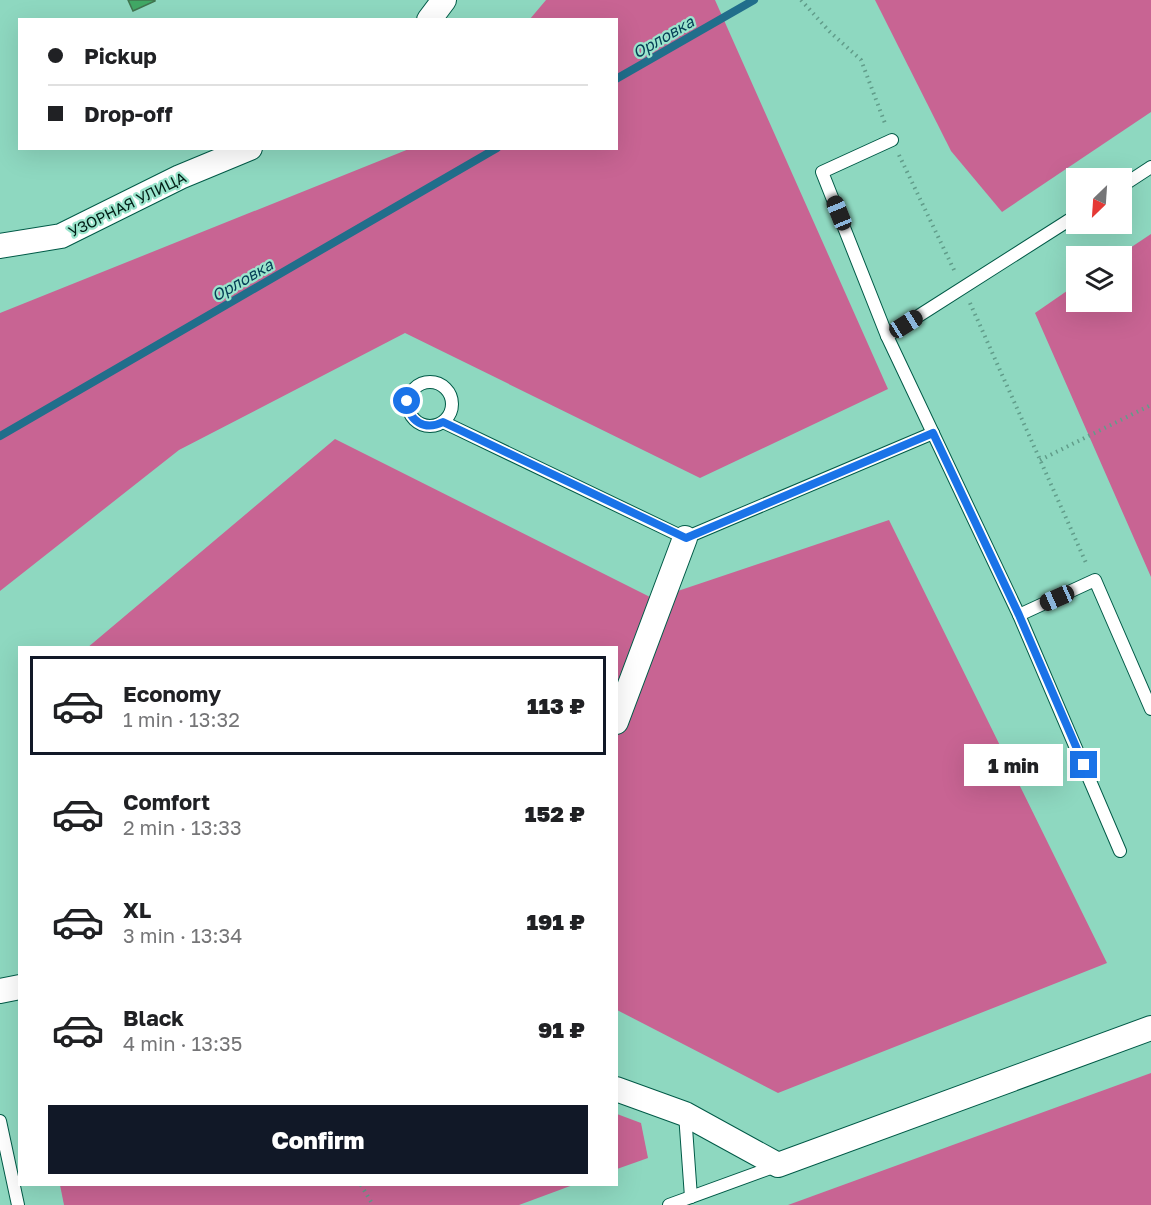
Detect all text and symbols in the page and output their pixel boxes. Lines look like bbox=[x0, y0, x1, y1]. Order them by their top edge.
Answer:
water label: Орловка bbox=[629, 11, 698, 63]
text: Pickup bbox=[84, 42, 157, 69]
text: Drop-off bbox=[84, 100, 173, 127]
street label: УЗОРНАЯ УЛИЦА bbox=[65, 168, 189, 240]
north arrow bbox=[1066, 168, 1132, 234]
map controls bbox=[1066, 168, 1132, 312]
car bbox=[824, 193, 854, 233]
button: layers bbox=[1066, 246, 1132, 312]
water label: Орловка bbox=[208, 254, 277, 306]
car bbox=[886, 307, 926, 341]
route start bbox=[393, 387, 420, 414]
car bbox=[1037, 582, 1077, 614]
icon: car bbox=[51, 679, 105, 733]
text: Economy bbox=[123, 680, 221, 707]
text: 113 ₽ bbox=[527, 692, 585, 719]
text: 1 min · 13:32 bbox=[123, 707, 240, 731]
callout: 1 min bbox=[964, 744, 1063, 786]
route end bbox=[1070, 751, 1097, 778]
text: 1 min bbox=[988, 753, 1039, 777]
icon: car bbox=[51, 787, 105, 841]
text: Comfort bbox=[123, 788, 210, 815]
text: 152 ₽ bbox=[525, 800, 585, 827]
text: 2 min · 13:33 bbox=[123, 815, 242, 839]
icon: car bbox=[51, 895, 105, 949]
text: XL bbox=[123, 896, 151, 923]
text: 191 ₽ bbox=[526, 908, 585, 935]
text: 3 min · 13:34 bbox=[123, 923, 242, 947]
icon: car bbox=[51, 1003, 105, 1057]
text: Black bbox=[123, 1004, 184, 1031]
text: 91 ₽ bbox=[538, 1016, 585, 1043]
text: 4 min · 13:35 bbox=[123, 1031, 242, 1055]
button: Confirm bbox=[48, 1105, 588, 1174]

